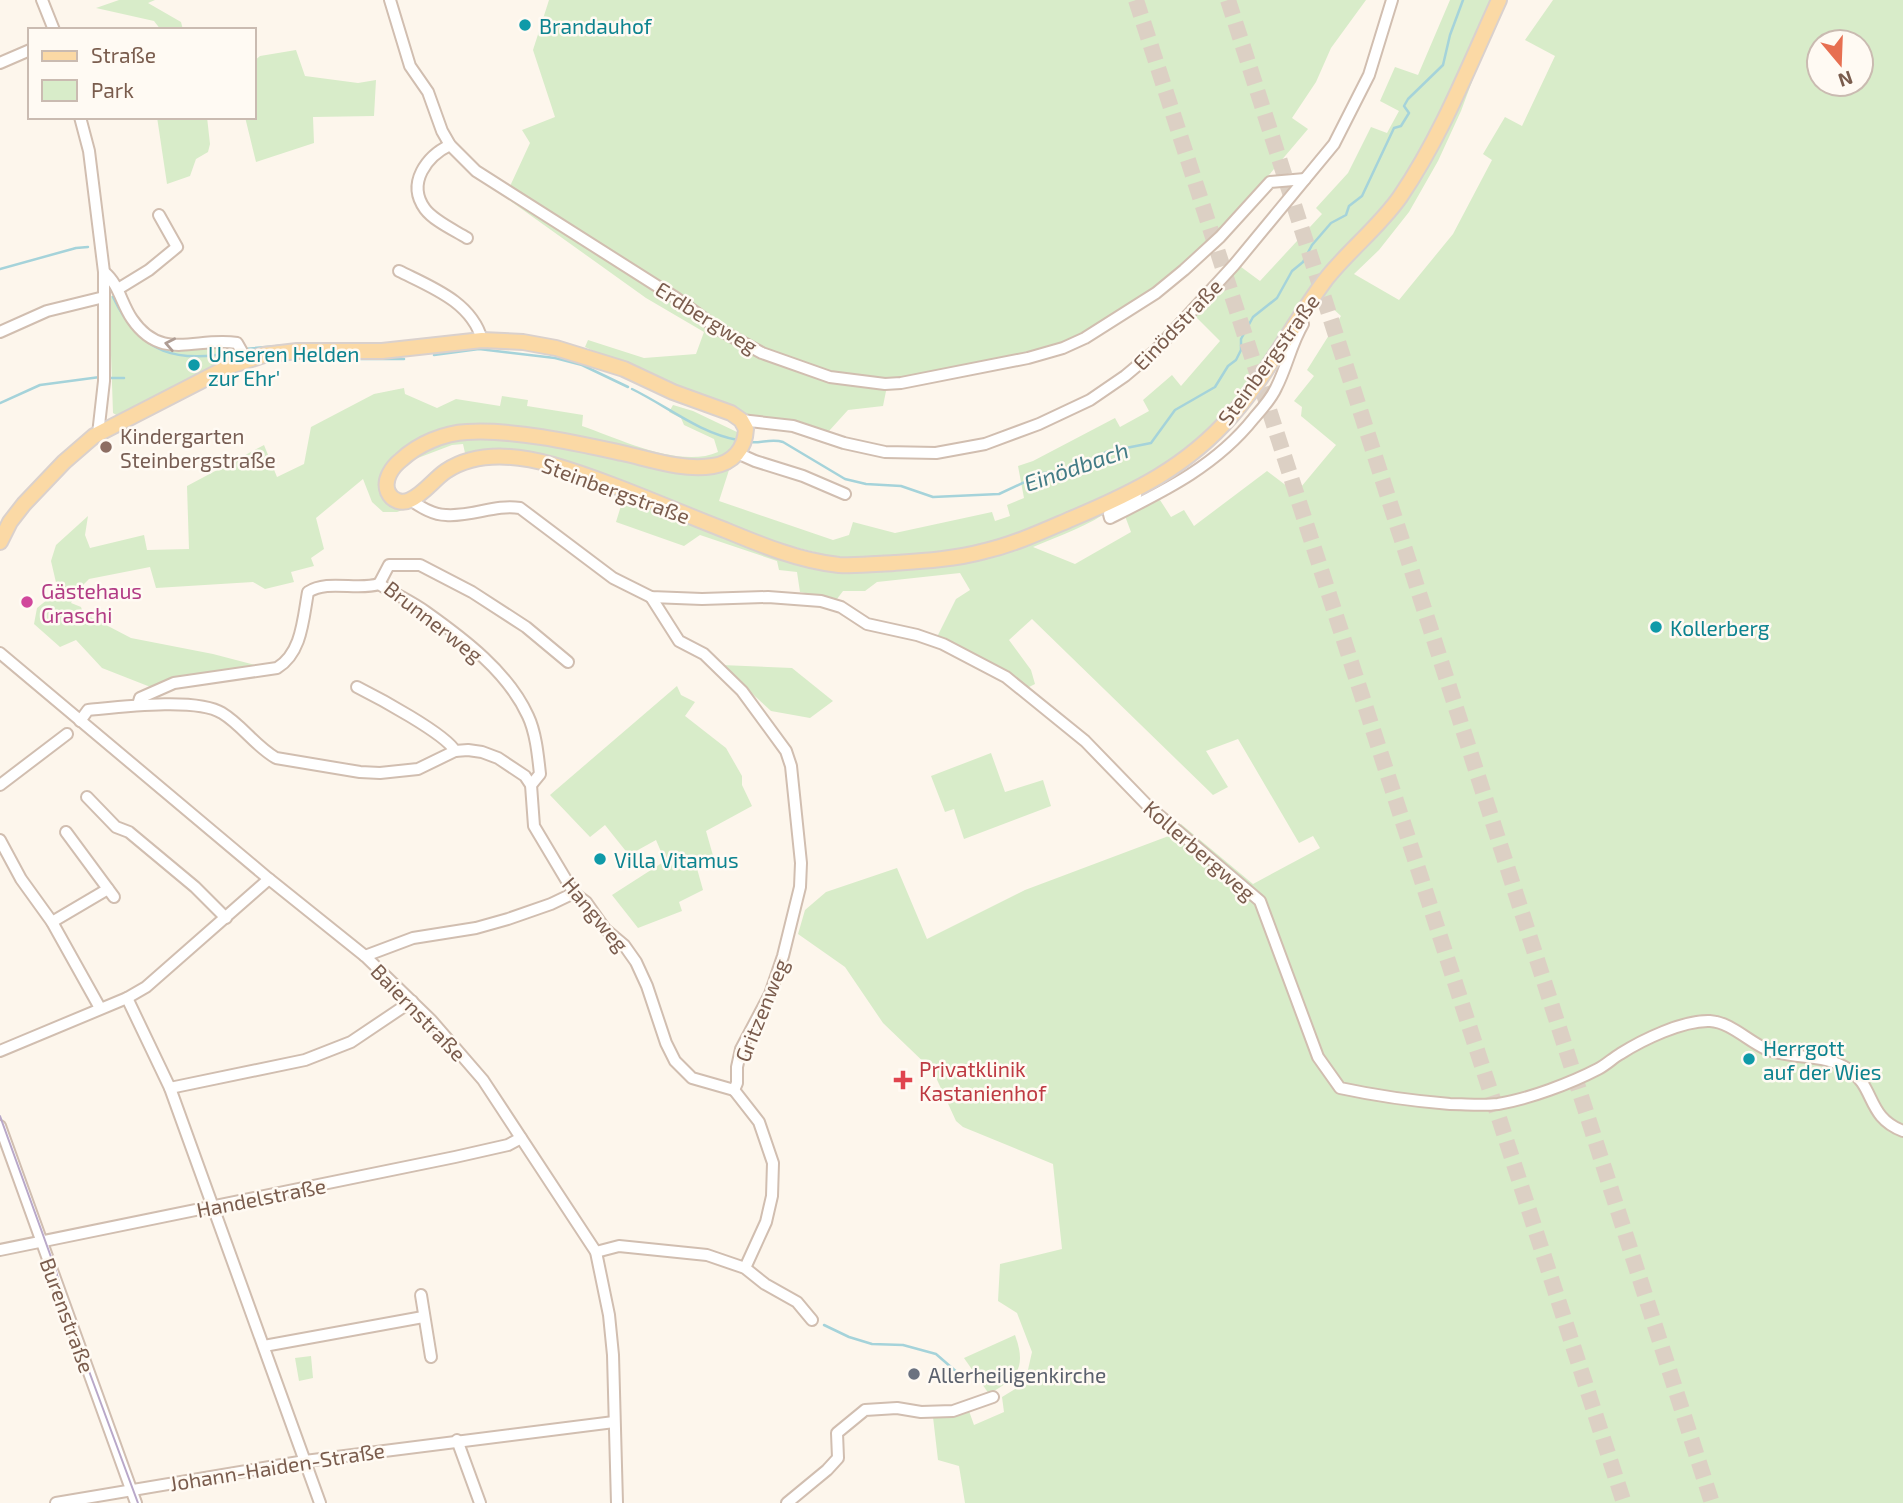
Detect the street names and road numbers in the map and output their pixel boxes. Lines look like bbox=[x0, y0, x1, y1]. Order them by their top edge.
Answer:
street label: Einödstraße bbox=[1127, 273, 1227, 375]
street label: Erdbergweg bbox=[651, 276, 763, 358]
street label: Steinbergstraße bbox=[1212, 289, 1324, 429]
street label: Steinbergstraße bbox=[539, 452, 693, 528]
street label: Brunnerweg bbox=[380, 575, 488, 667]
street label: Kollerbergweg bbox=[1139, 795, 1261, 905]
street label: Hangweg bbox=[558, 872, 635, 957]
street label: Gritzenweg bbox=[729, 954, 793, 1065]
street label: Baiernstraße bbox=[366, 958, 472, 1066]
street label: Handelstraße bbox=[194, 1172, 328, 1222]
street label: Burenstraße bbox=[36, 1254, 100, 1376]
street label: Johann-Haiden-Straße bbox=[168, 1437, 386, 1495]

